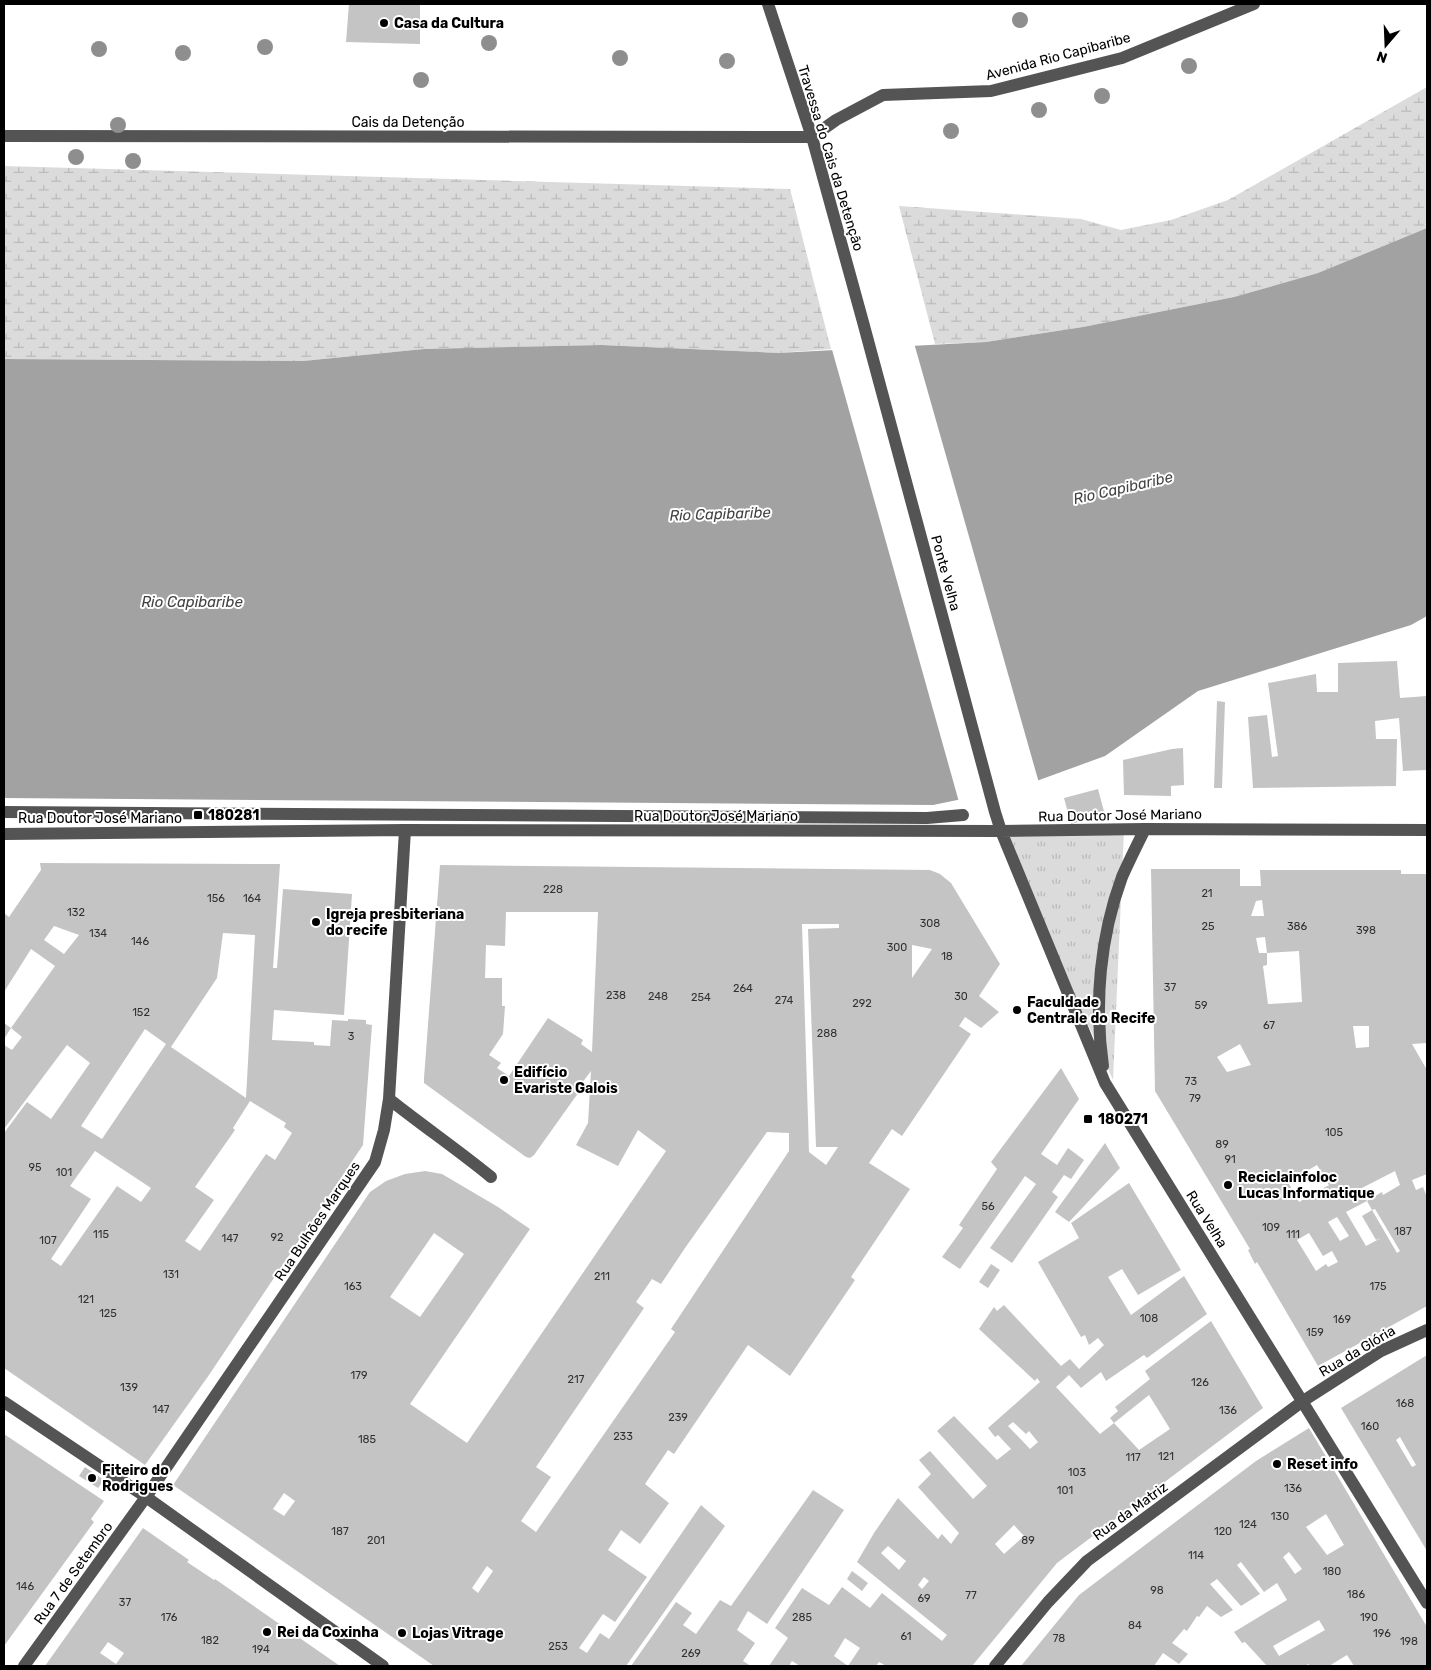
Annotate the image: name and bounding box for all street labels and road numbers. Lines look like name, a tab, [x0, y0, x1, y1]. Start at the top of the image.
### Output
street label: Avenida Rio Capibaribe	[984, 29, 1133, 84]
street label: Travessa do Cais da Detenção	[794, 63, 867, 253]
street label: Cais da Detenção	[351, 114, 465, 131]
street label: Ponte Velha	[927, 533, 964, 613]
street label: Rua Doutor José Mariano	[1038, 806, 1202, 825]
street label: Rua Doutor José Mariano	[634, 808, 798, 825]
street label: Rua Doutor José Mariano	[18, 810, 182, 827]
street label: Rua Bulhões Marques	[271, 1158, 364, 1284]
street label: Rua Velha	[1182, 1187, 1231, 1251]
street label: Rua da Glória	[1316, 1322, 1398, 1381]
street label: Rua da Matriz	[1090, 1479, 1171, 1544]
street label: Rua 7 de Setembro	[30, 1519, 116, 1628]

